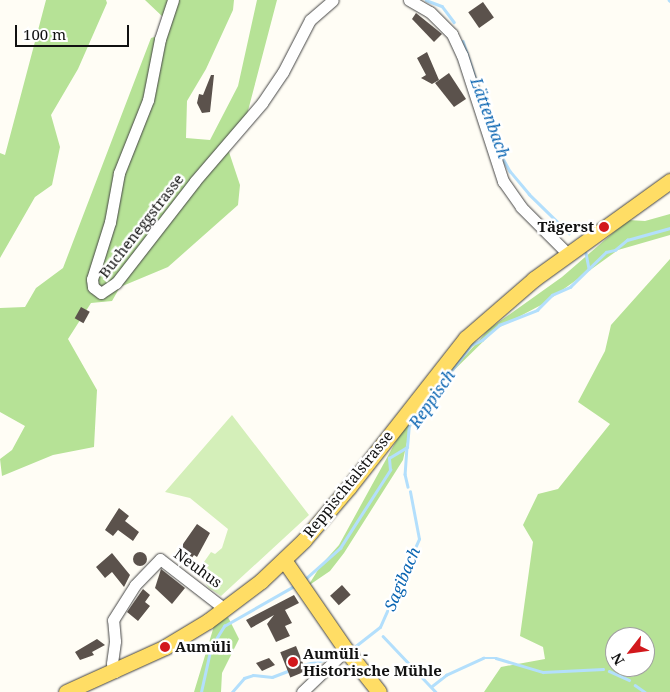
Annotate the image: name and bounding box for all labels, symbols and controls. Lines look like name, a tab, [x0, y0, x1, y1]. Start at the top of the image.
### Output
scale bar	[18, 15, 131, 47]
text: 100 m	[23, 24, 66, 44]
water label: Lättenbach	[467, 75, 513, 161]
street label: Bucheneggstrasse	[95, 170, 187, 282]
place label: Tägerst	[538, 218, 594, 236]
marker: Tägerst	[598, 221, 610, 233]
water label: Reppisch	[405, 366, 459, 432]
street label: Reppischtalstrasse	[299, 427, 397, 541]
water label: Sagibach	[380, 544, 424, 614]
street label: Neuhus	[171, 545, 225, 591]
north arrow	[605, 627, 655, 677]
place label: Aumüli	[175, 638, 231, 656]
marker: Aumüli	[159, 641, 171, 653]
place label: Aumüli - Historische Mühle	[303, 644, 442, 679]
text: N	[606, 650, 628, 669]
marker: Aumüli - Historische Mühle	[287, 656, 299, 668]

